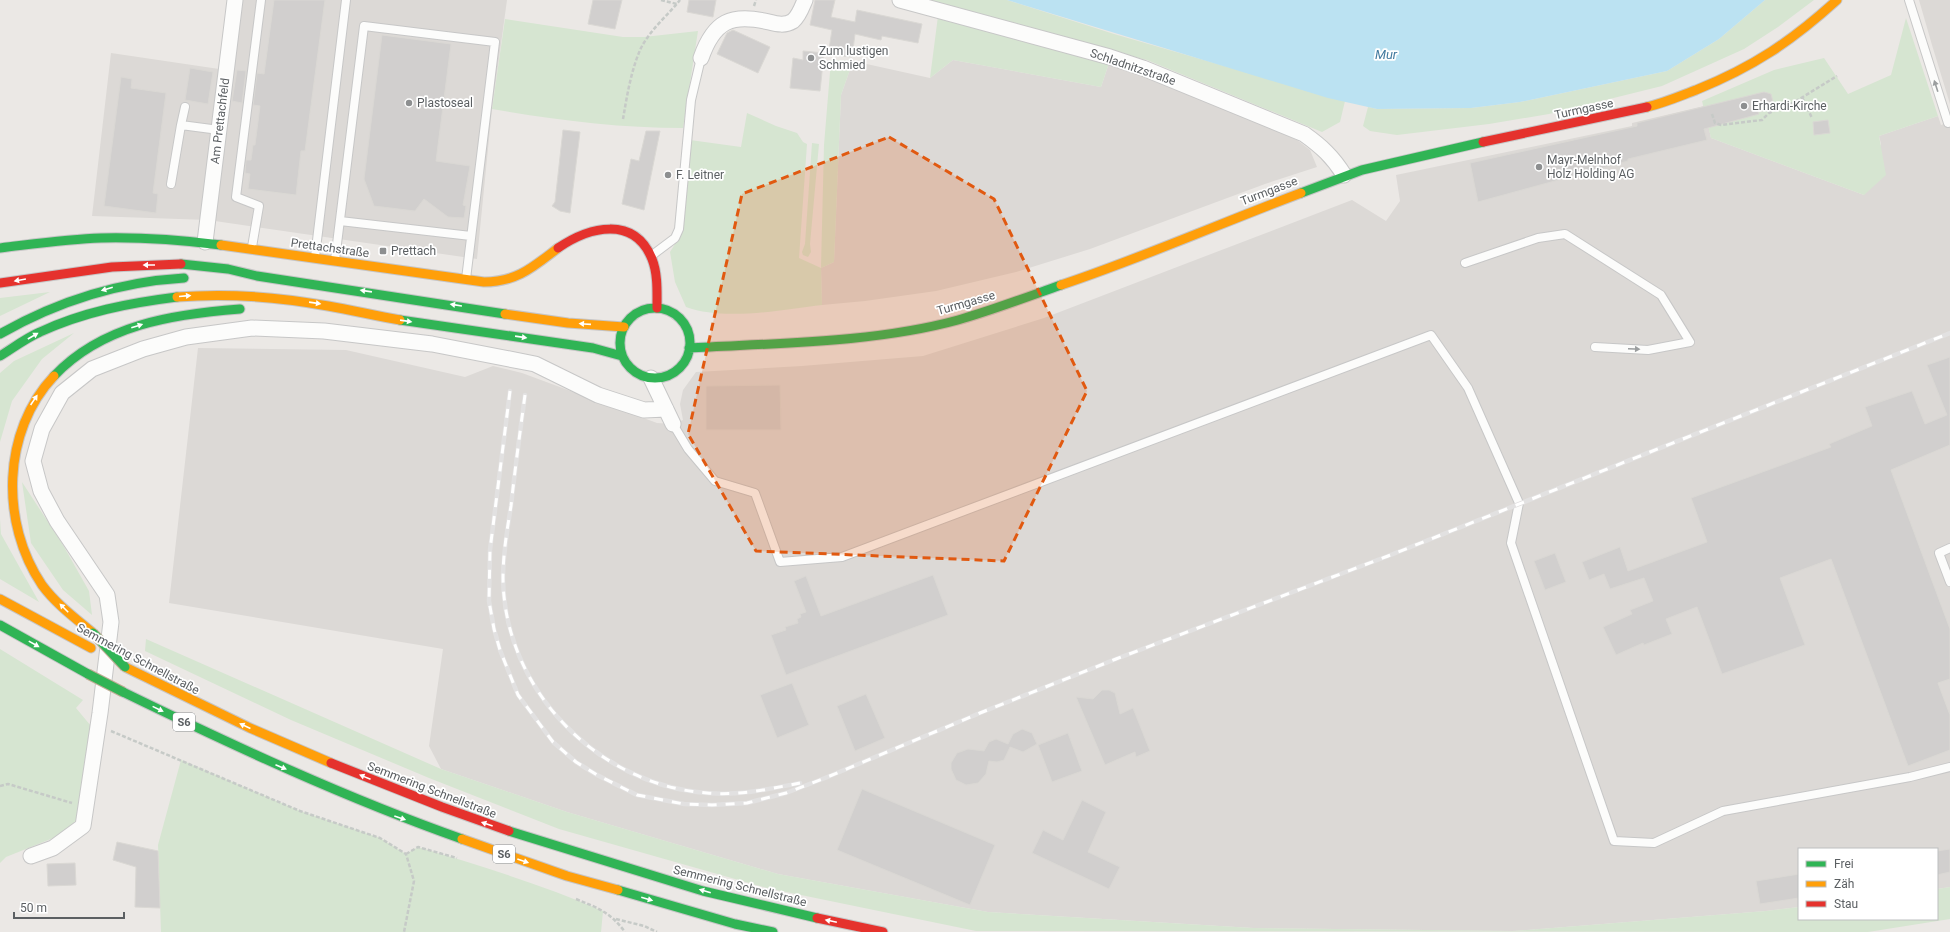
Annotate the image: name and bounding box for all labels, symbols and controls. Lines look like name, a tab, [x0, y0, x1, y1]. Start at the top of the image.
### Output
place label: Zum lustigen Schmied	[819, 44, 889, 72]
street label: Schladnitzstraße	[1088, 46, 1178, 88]
water label: Mur	[1375, 47, 1398, 62]
marker: Zum lustigen Schmied	[806, 53, 816, 63]
street label: Am Prettachfeld	[208, 77, 232, 165]
one-way arrow	[1933, 79, 1939, 91]
place label: Plastoseal	[417, 96, 473, 110]
street label: Turmgasse	[1553, 96, 1615, 122]
marker: Plastoseal	[404, 98, 414, 108]
place label: Erhardi-Kirche	[1752, 99, 1827, 113]
marker: Erhardi-Kirche	[1739, 101, 1749, 111]
place label: Mayr-Melnhof Holz Holding AG	[1547, 153, 1635, 181]
marker: Mayr-Melnhof Holz Holding AG	[1534, 162, 1544, 172]
place label: F. Leitner	[676, 168, 724, 182]
marker: F. Leitner	[663, 170, 673, 180]
street label: Turmgasse	[1239, 174, 1299, 208]
street label: Prettachstraße	[290, 236, 370, 260]
place label: Prettach	[391, 244, 436, 258]
marker: Prettach	[378, 246, 388, 256]
one-way arrow	[142, 262, 155, 268]
one-way arrow	[14, 277, 26, 283]
one-way arrow	[101, 286, 113, 292]
one-way arrow	[360, 288, 373, 295]
street label: Turmgasse	[935, 288, 997, 318]
one-way arrow	[179, 293, 191, 300]
one-way arrow	[309, 300, 321, 307]
one-way arrow	[450, 302, 462, 308]
one-way arrow	[400, 318, 412, 324]
one-way arrow	[579, 321, 591, 328]
one-way arrow	[132, 323, 144, 329]
one-way arrow	[28, 333, 39, 340]
one-way arrow	[515, 334, 527, 340]
one-way arrow	[1628, 346, 1641, 352]
one-way arrow	[30, 395, 38, 405]
one-way arrow	[59, 603, 69, 613]
street label: Semmering Schnellstraße	[74, 621, 202, 697]
one-way arrow	[28, 641, 40, 647]
one-way arrow	[152, 706, 164, 712]
road number: S6	[173, 713, 195, 731]
one-way arrow	[240, 723, 251, 729]
street label: Semmering Schnellstraße	[366, 759, 498, 821]
one-way arrow	[275, 764, 287, 770]
one-way arrow	[358, 774, 370, 780]
one-way arrow	[395, 815, 407, 821]
one-way arrow	[481, 820, 493, 826]
road number: S6	[493, 845, 515, 863]
legend	[1798, 848, 1938, 920]
text: Frei	[1834, 857, 1854, 871]
one-way arrow	[517, 858, 529, 864]
street label: Semmering Schnellstraße	[672, 863, 808, 909]
text: Zäh	[1834, 877, 1854, 891]
one-way arrow	[698, 888, 710, 894]
scale bar	[14, 894, 124, 920]
one-way arrow	[641, 896, 653, 902]
text: Stau	[1834, 897, 1858, 911]
text: 50 m	[20, 901, 47, 915]
one-way arrow	[825, 917, 837, 923]

